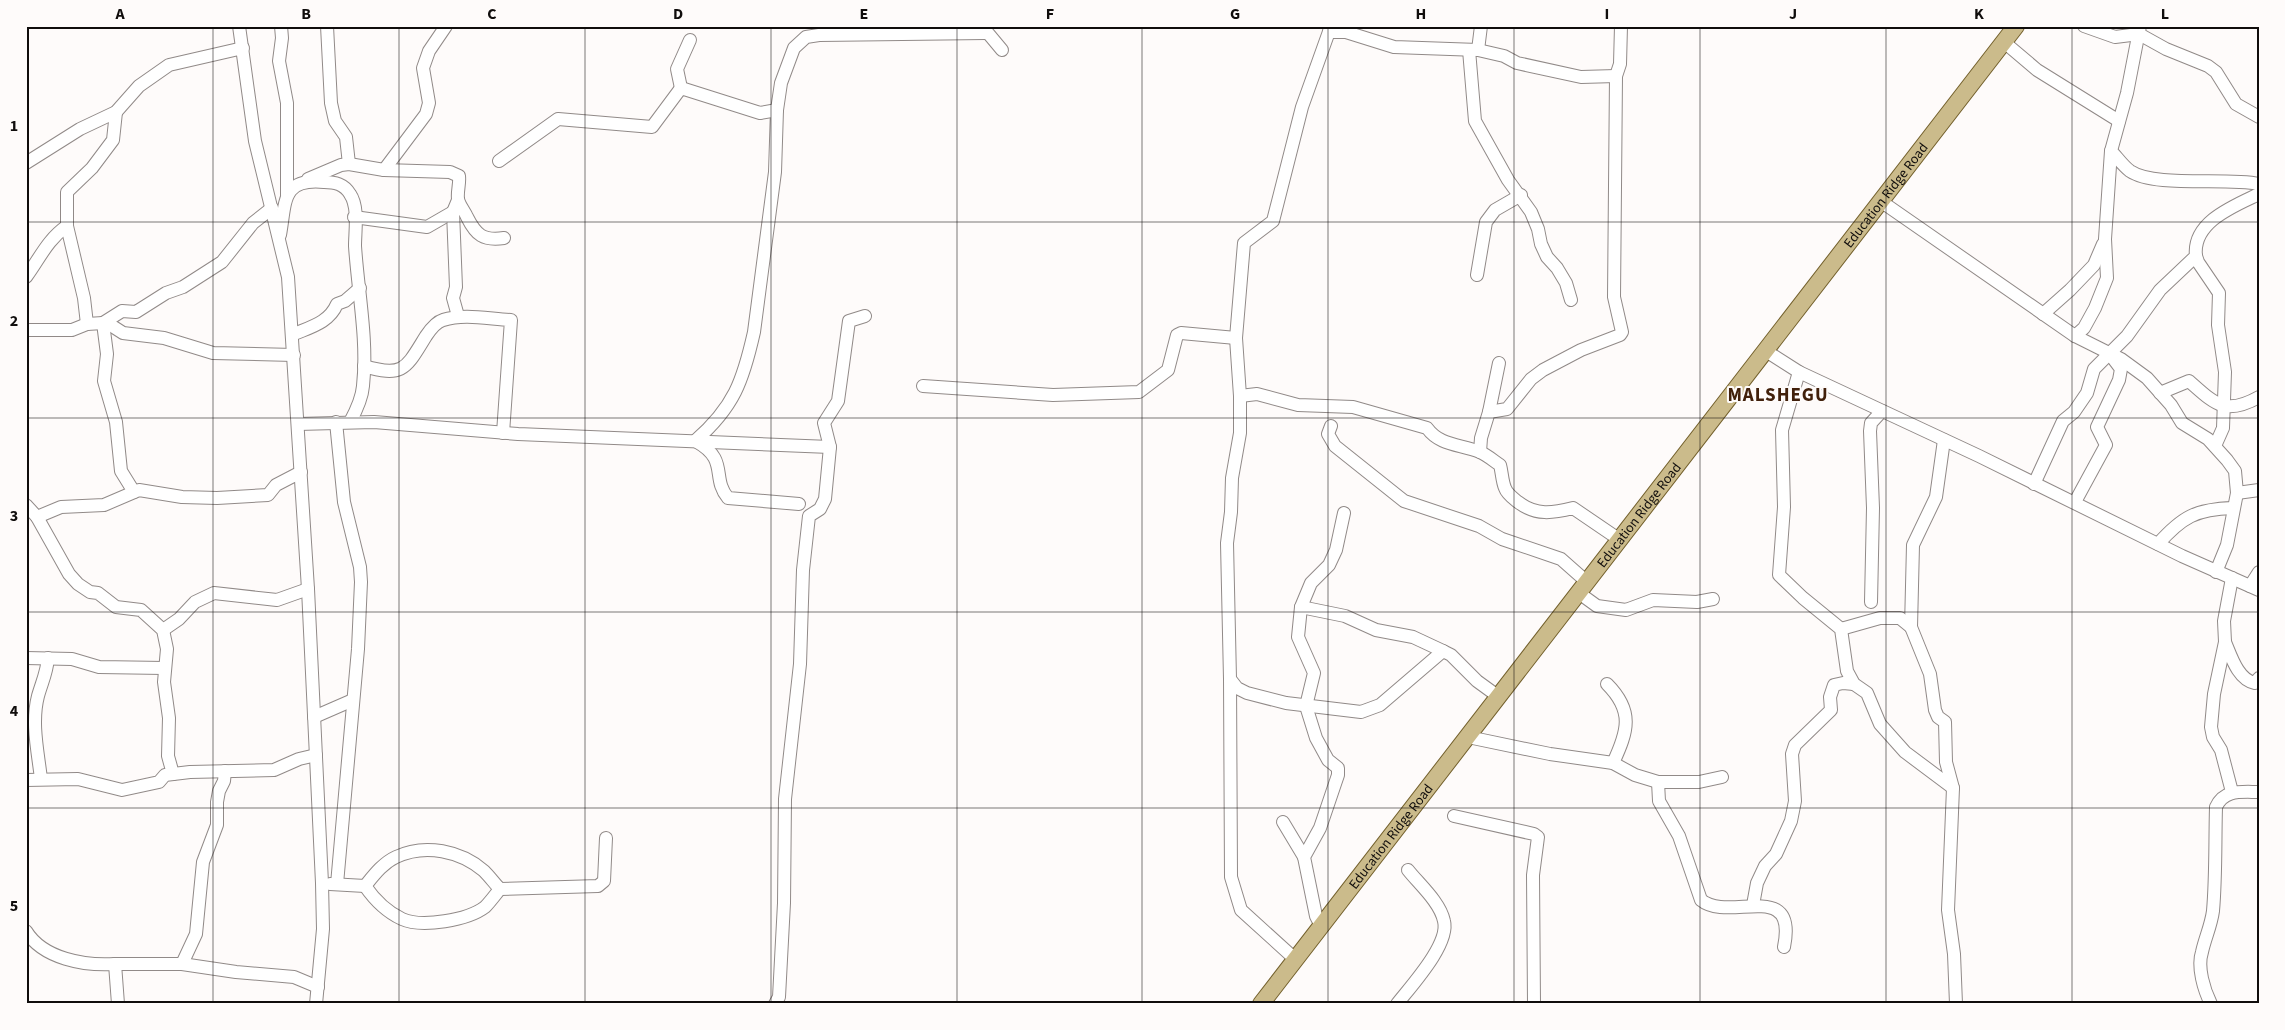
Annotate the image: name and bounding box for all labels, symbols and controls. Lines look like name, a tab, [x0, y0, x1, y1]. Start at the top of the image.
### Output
text: A	[114, 3, 125, 25]
text: B	[301, 3, 311, 25]
text: C	[487, 3, 497, 25]
text: D	[673, 3, 683, 25]
text: E	[860, 3, 868, 25]
text: F	[1046, 3, 1054, 25]
text: G	[1230, 3, 1240, 25]
text: H	[1416, 3, 1426, 25]
text: I	[1605, 3, 1609, 25]
text: J	[1789, 3, 1797, 25]
text: K	[1974, 3, 1984, 25]
text: L	[2161, 3, 2169, 25]
text: 1	[10, 115, 18, 137]
street label: Education Ridge Road	[1839, 139, 1933, 252]
text: 2	[10, 310, 18, 332]
district label: MALSHEGU	[1727, 382, 1829, 409]
street label: Education Ridge Road	[1592, 459, 1686, 572]
text: 3	[10, 505, 18, 527]
text: 4	[10, 700, 19, 722]
street label: Education Ridge Road	[1344, 780, 1438, 894]
text: 5	[10, 895, 18, 917]

